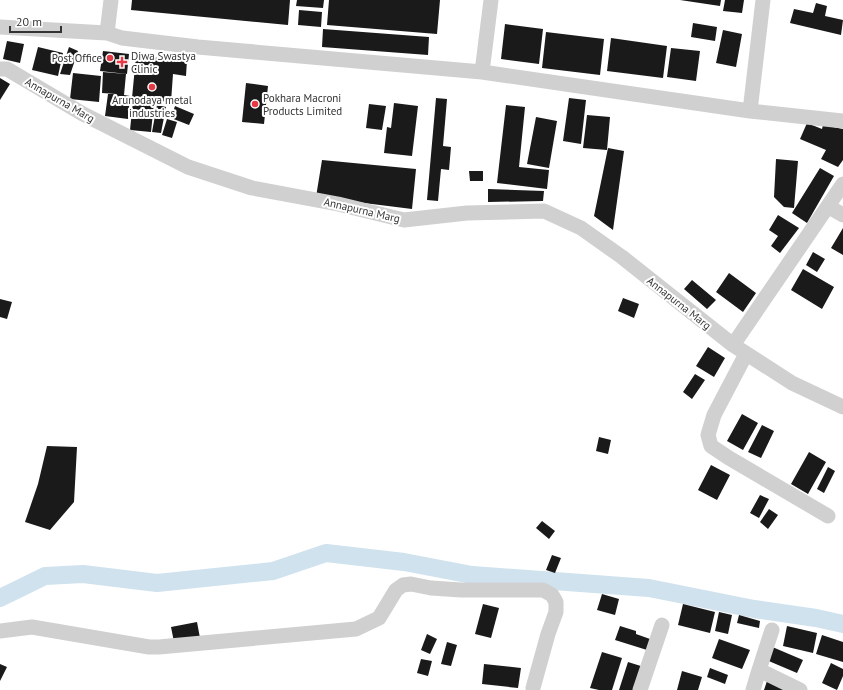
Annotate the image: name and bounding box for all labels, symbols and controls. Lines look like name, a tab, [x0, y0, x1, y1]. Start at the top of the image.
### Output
scale bar	[10, 8, 61, 34]
text: 20 m	[16, 14, 42, 29]
place label: Diwa Swastya Clinic	[131, 49, 196, 76]
place label: Post Office	[52, 51, 102, 65]
marker: Post Office	[105, 53, 115, 63]
marker: Diwa Swastya Clinic	[116, 56, 128, 68]
street label: Annapurna Marg	[23, 74, 97, 126]
marker: Arunodaya metal industries	[147, 82, 157, 92]
place label: Pokhara Macroni Products Limited	[263, 91, 342, 118]
place label: Arunodaya metal industries	[112, 93, 193, 120]
marker: Pokhara Macroni Products Limited	[250, 99, 260, 109]
street label: Annapurna Marg	[323, 194, 402, 226]
street label: Annapurna Marg	[644, 274, 714, 333]

